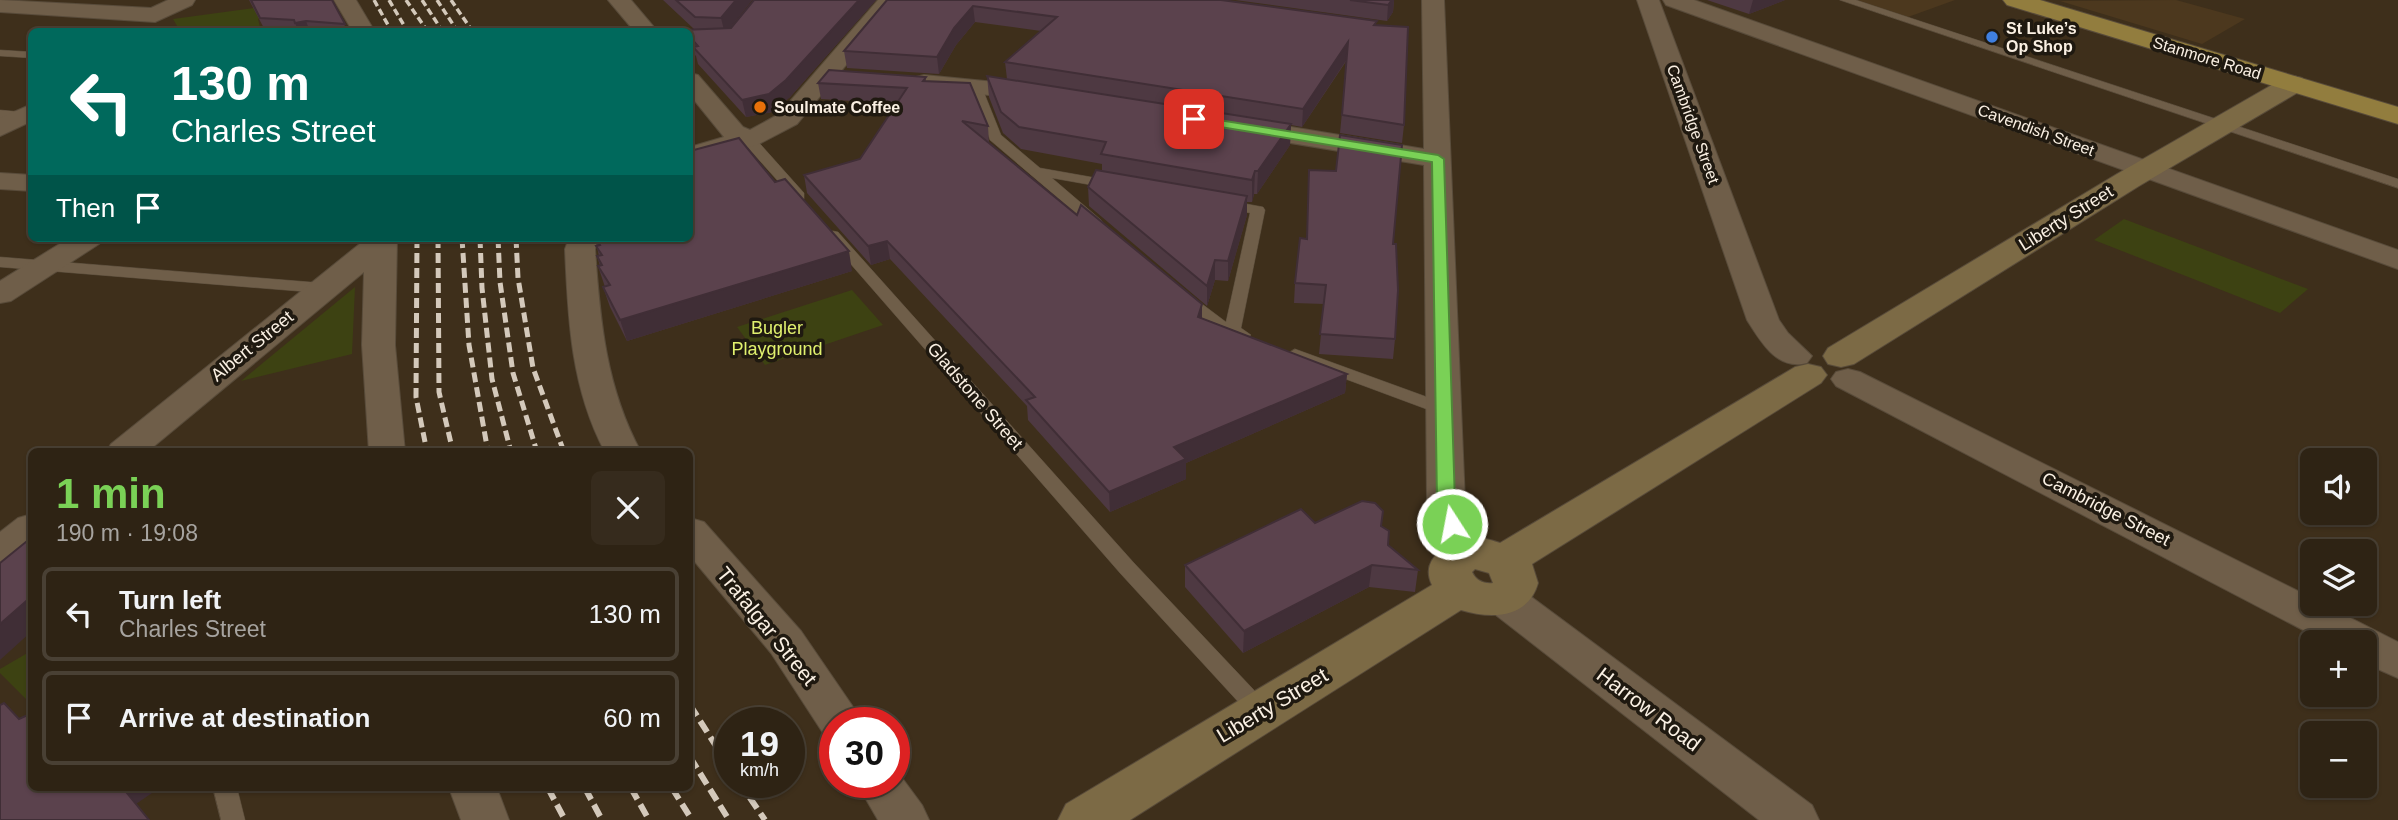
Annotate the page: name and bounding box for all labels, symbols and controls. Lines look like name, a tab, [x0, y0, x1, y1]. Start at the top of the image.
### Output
place label: St Luke’s Op Shop	[2006, 20, 2077, 55]
marker: St Luke’s Op Shop	[1984, 29, 2000, 45]
street label: Stanmore Road	[2151, 33, 2263, 83]
icon: left	[56, 56, 147, 147]
text: 130 m	[171, 56, 310, 110]
street label: Cambridge Street	[1664, 62, 1723, 186]
pin	[1164, 89, 1224, 149]
marker: Soulmate Coffee	[752, 99, 768, 115]
place label: Soulmate Coffee	[774, 99, 900, 116]
icon: arrive	[1175, 100, 1213, 138]
street label: Cavendish Street	[1975, 101, 2097, 159]
text: Charles Street	[171, 113, 376, 149]
street label: Liberty Street	[2015, 181, 2117, 255]
icon: arrive	[129, 189, 167, 227]
text: Then	[56, 193, 115, 223]
street label: Albert Street	[207, 307, 297, 385]
park label: Bugler Playground	[731, 318, 823, 359]
street label: Gladstone Street	[923, 338, 1027, 454]
map controls	[2300, 448, 2377, 798]
button: sound	[2300, 448, 2377, 525]
street label: Cambridge Street	[2039, 468, 2173, 550]
text: 1 min	[56, 470, 166, 517]
button: close	[591, 471, 665, 545]
position arrow	[1415, 487, 1489, 561]
text: 190 m · 19:08	[56, 520, 198, 546]
button: layers	[2300, 539, 2377, 616]
street label: Trafalgar Street	[712, 562, 822, 690]
text: Turn left	[119, 585, 221, 615]
icon: left	[60, 595, 98, 633]
text: 130 m	[589, 599, 661, 629]
text: Charles Street	[119, 616, 266, 642]
button: +	[2300, 630, 2377, 707]
street label: Liberty Street	[1213, 663, 1332, 747]
street label: Harrow Road	[1593, 663, 1705, 755]
icon: arrive	[60, 699, 98, 737]
text: Arrive at destination	[119, 703, 370, 733]
text: 60 m	[603, 703, 661, 733]
speed limit sign: 30	[819, 707, 910, 798]
button: −	[2300, 721, 2377, 798]
text: 19	[740, 724, 779, 763]
text: km/h	[740, 760, 779, 780]

